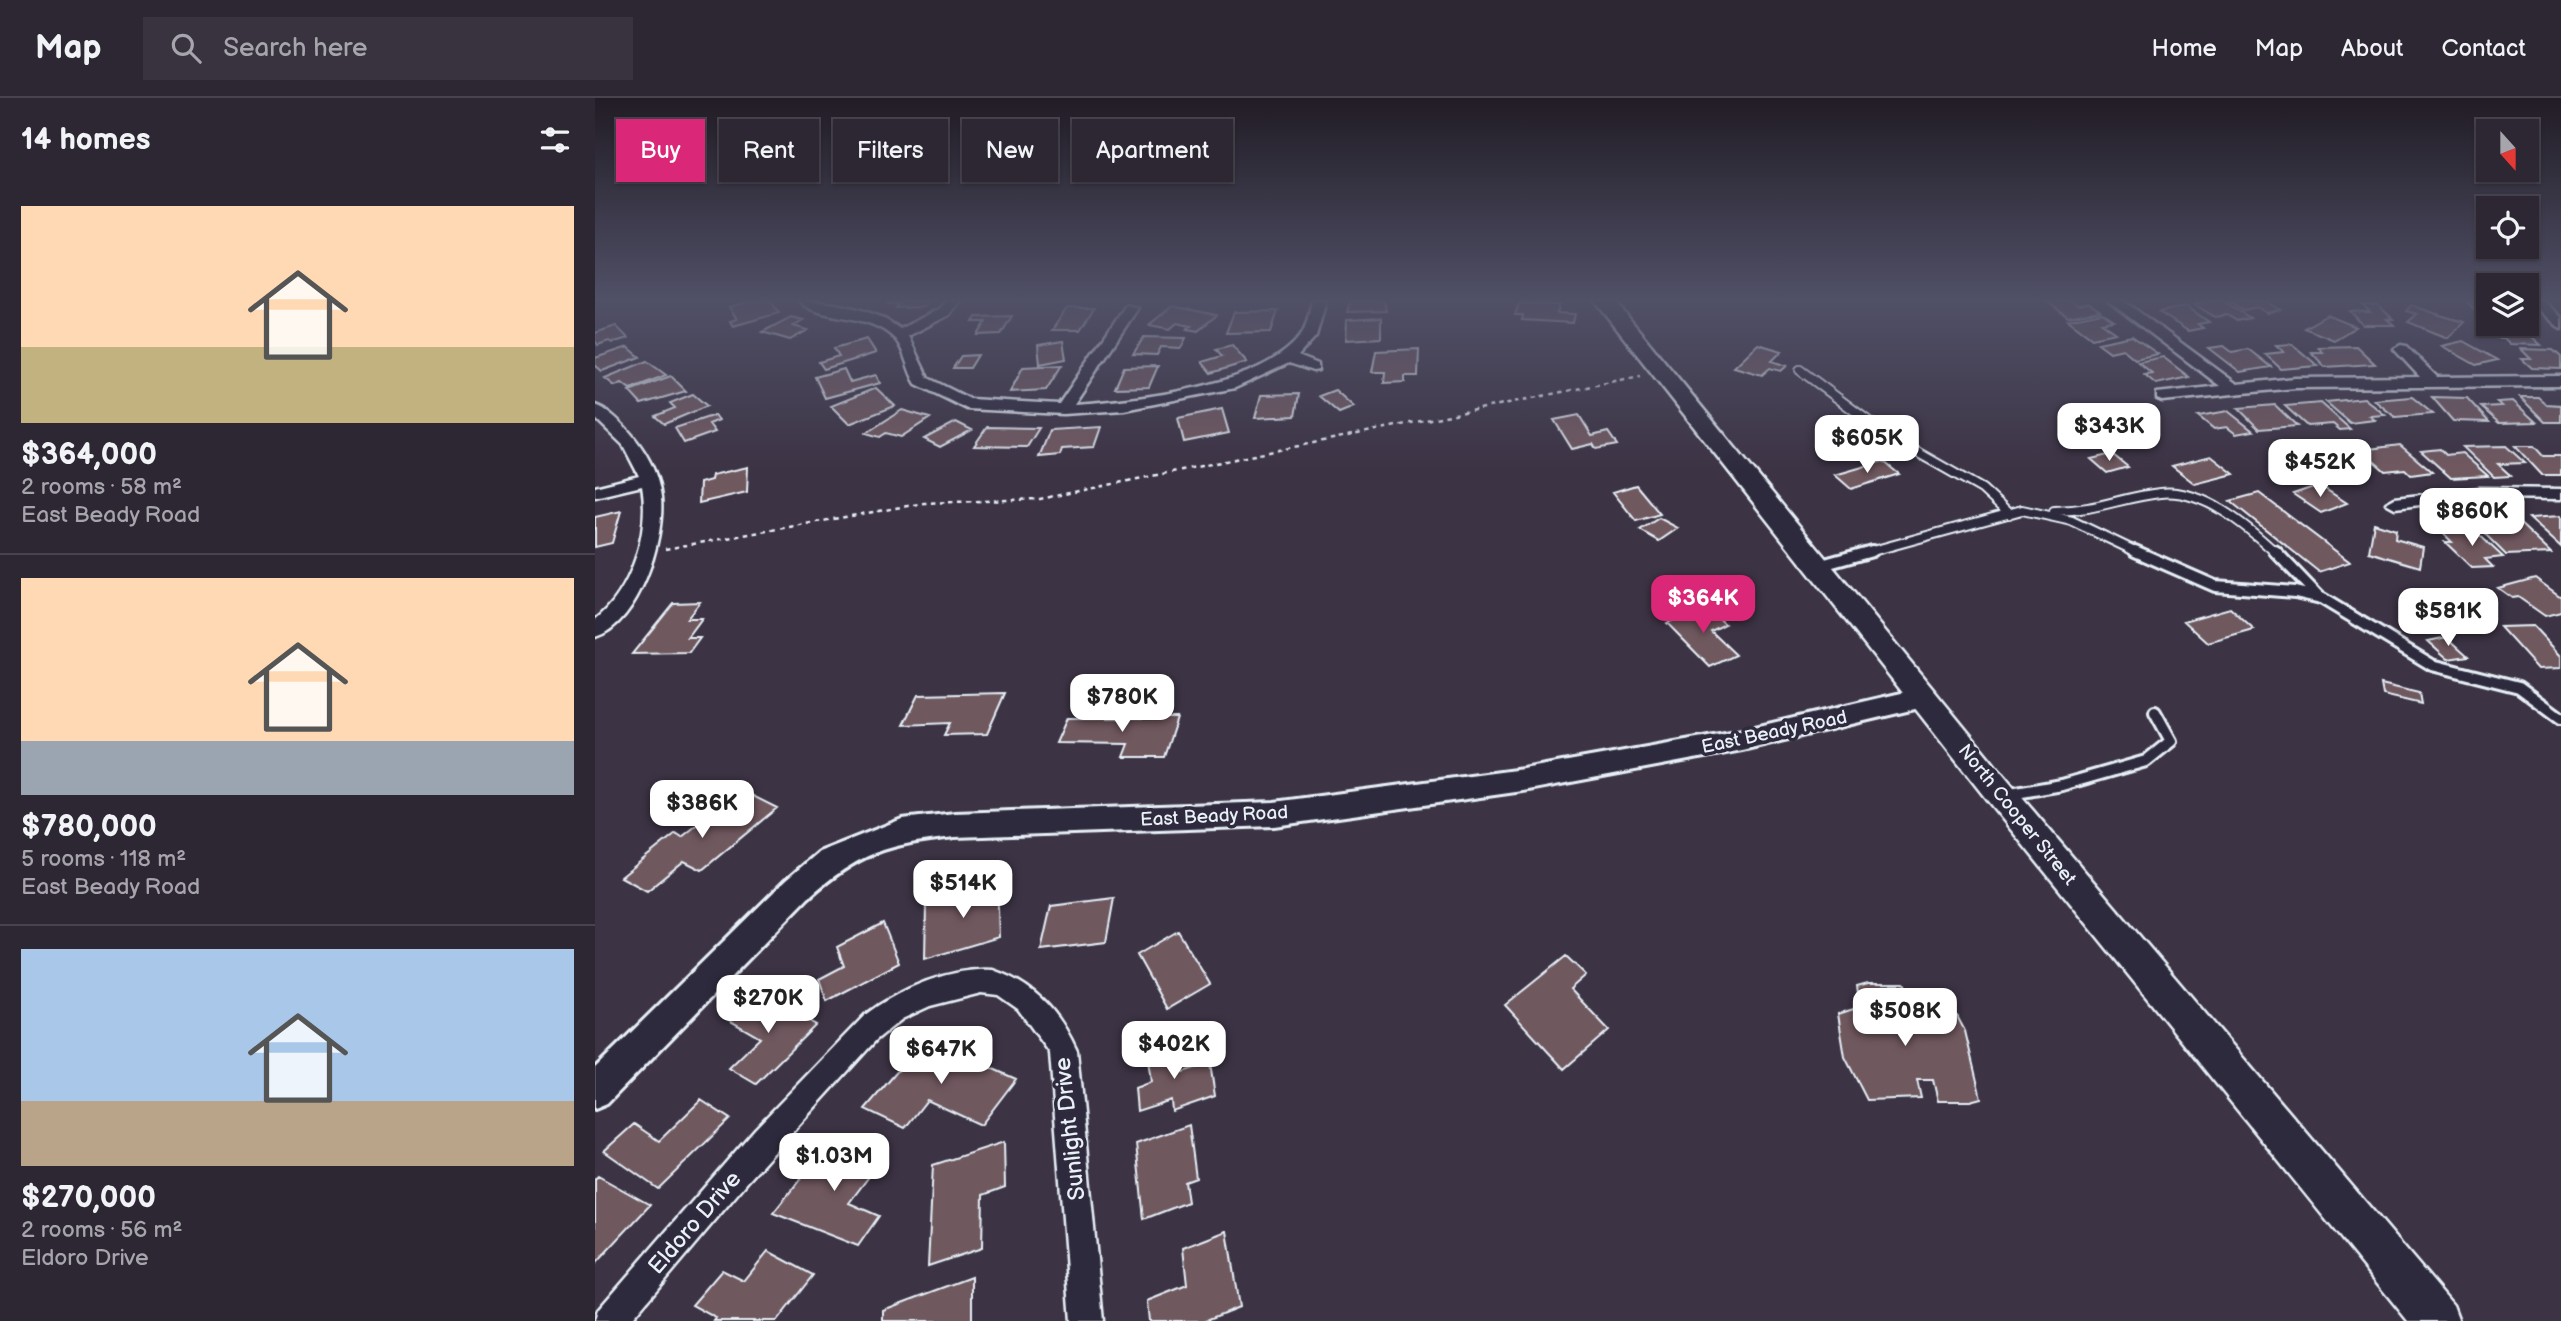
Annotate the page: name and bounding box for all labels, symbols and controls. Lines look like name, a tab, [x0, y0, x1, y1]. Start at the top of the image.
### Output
search box	[143, 17, 633, 80]
text: Map	[35, 28, 101, 68]
icon: search	[167, 29, 205, 67]
text: Search here	[223, 33, 367, 64]
text: Home	[2152, 34, 2217, 63]
text: Map	[2255, 34, 2303, 63]
text: About	[2341, 34, 2403, 63]
text: Contact	[2441, 34, 2526, 63]
chip: Buy	[616, 119, 705, 182]
chip: Rent	[719, 119, 819, 182]
chip: Filters	[833, 119, 948, 182]
chip: New	[962, 119, 1058, 182]
chip: Apartment	[1072, 119, 1233, 182]
north arrow	[2476, 119, 2539, 182]
map controls	[2476, 119, 2539, 336]
icon: filters	[536, 121, 574, 159]
text: 14 homes	[21, 122, 150, 158]
button: locate	[2476, 196, 2539, 259]
icon: home	[235, 252, 361, 378]
button: layers	[2476, 273, 2539, 336]
pin: $343K	[2060, 404, 2158, 463]
text: $343K	[2073, 412, 2145, 440]
pin: $605K	[1818, 416, 1916, 475]
text: $605K	[1831, 424, 1903, 452]
text: $364,000	[21, 437, 157, 473]
pin: $452K	[2271, 440, 2369, 499]
text: $452K	[2284, 448, 2356, 476]
text: 2 rooms · 58 m²	[21, 473, 182, 501]
pin: $860K	[2423, 489, 2521, 548]
text: $860K	[2436, 497, 2508, 525]
text: East Beady Road	[21, 501, 200, 529]
pin: $364K	[1654, 575, 1752, 635]
text: $364K	[1667, 584, 1739, 612]
pin: $581K	[2399, 588, 2497, 648]
text: $581K	[2414, 597, 2482, 625]
icon: home	[235, 624, 361, 750]
pin: $780K	[1073, 674, 1171, 734]
text: $780K	[1086, 683, 1158, 711]
street label: East Beady Road	[1700, 706, 1849, 759]
street label: North Cooper Street	[1953, 740, 2081, 890]
pin: $386K	[653, 780, 751, 840]
text: $386K	[666, 789, 738, 817]
street label: East Beady Road	[1140, 801, 1289, 832]
text: $780,000	[21, 809, 157, 845]
text: 5 rooms · 118 m²	[21, 845, 186, 873]
pin: $514K	[914, 860, 1012, 920]
text: $514K	[929, 869, 997, 897]
text: East Beady Road	[21, 873, 200, 901]
pin: $270K	[719, 976, 817, 1035]
text: $270K	[732, 984, 804, 1012]
pin: $508K	[1856, 988, 1954, 1048]
icon: home	[235, 995, 361, 1121]
text: $508K	[1869, 997, 1941, 1025]
pin: $402K	[1125, 1021, 1223, 1081]
pin: $647K	[892, 1026, 990, 1086]
text: $402K	[1138, 1030, 1210, 1058]
text: $647K	[906, 1035, 976, 1063]
street label: Sunlight Drive	[1049, 1056, 1091, 1202]
pin: $1.03M	[777, 1134, 891, 1193]
text: $1.03M	[795, 1142, 873, 1170]
street label: Eldoro Drive	[642, 1165, 747, 1280]
text: $270,000	[21, 1180, 156, 1216]
text: 2 rooms · 56 m²	[21, 1216, 183, 1244]
text: Eldoro Drive	[21, 1244, 149, 1272]

